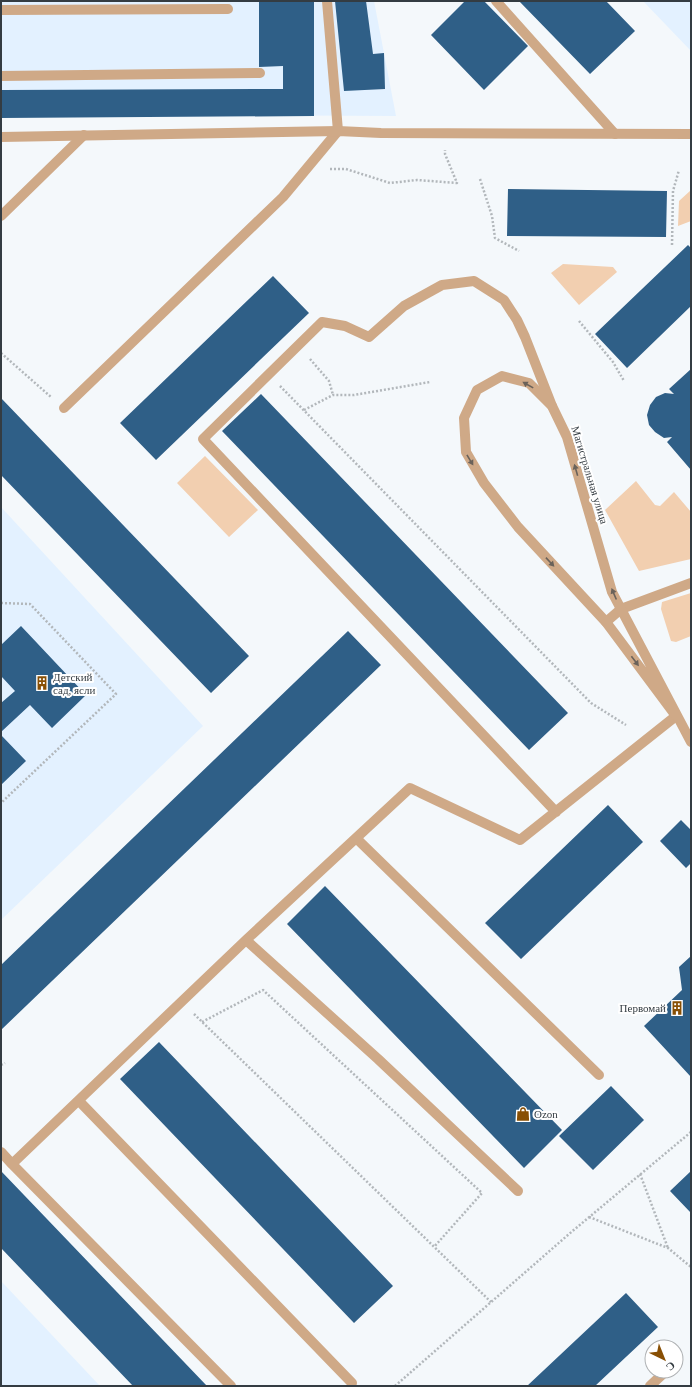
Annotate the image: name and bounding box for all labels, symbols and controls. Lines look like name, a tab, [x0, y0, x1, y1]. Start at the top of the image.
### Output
one-way arrow	[522, 381, 534, 388]
street label: Магистральная улица	[569, 425, 611, 525]
one-way arrow	[467, 454, 474, 466]
one-way arrow	[573, 464, 579, 476]
one-way arrow	[545, 557, 555, 567]
one-way arrow	[611, 589, 617, 600]
one-way arrow	[630, 655, 639, 666]
place label: Детский сад, ясли	[53, 671, 95, 696]
building icon: Детский сад, ясли	[34, 675, 50, 691]
building icon: Первомай	[669, 1000, 685, 1016]
place label: Первомай	[620, 1002, 666, 1014]
shop icon: Ozon	[515, 1106, 531, 1122]
place label: Ozon	[534, 1108, 558, 1120]
north arrow	[644, 1339, 684, 1379]
text: С	[664, 1359, 678, 1373]

